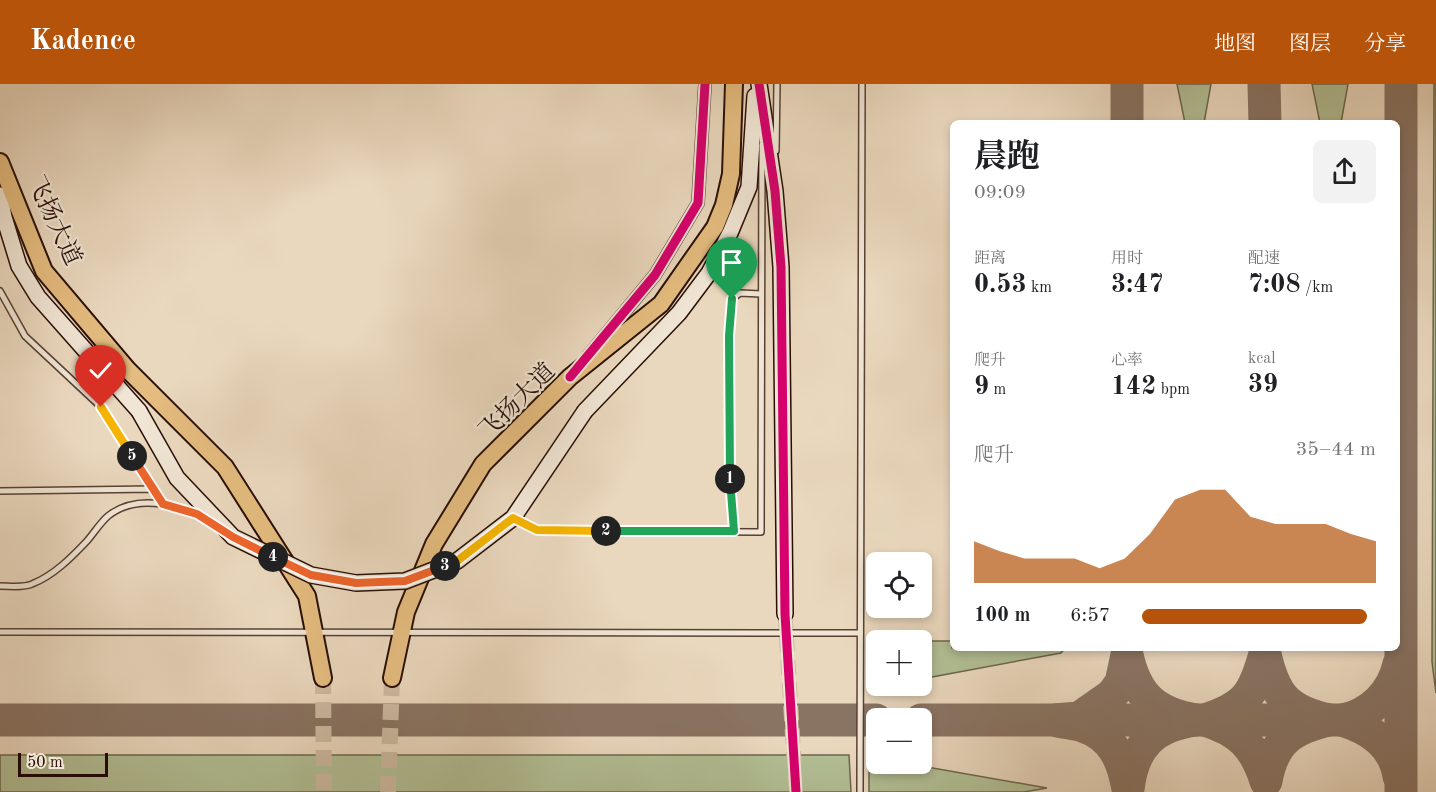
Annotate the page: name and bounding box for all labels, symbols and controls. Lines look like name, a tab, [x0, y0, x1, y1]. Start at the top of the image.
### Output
text: Kadence	[30, 28, 136, 56]
text: 地图	[1214, 34, 1256, 55]
text: 图层	[1289, 34, 1331, 55]
text: 分享	[1364, 34, 1406, 55]
button: share	[1313, 140, 1376, 203]
text: 晨跑	[974, 142, 1040, 175]
street label: 飞扬大道	[22, 171, 87, 270]
text: 09:09	[974, 183, 1026, 203]
pin	[706, 237, 757, 299]
icon: arrive	[715, 246, 748, 279]
text: 距离	[974, 251, 1006, 267]
text: 用时	[1111, 251, 1143, 267]
text: 配速	[1248, 251, 1280, 267]
text: 0.53	[974, 272, 1027, 298]
text: 3:47	[1111, 272, 1164, 298]
text: 7:08	[1248, 272, 1301, 298]
text: km	[1027, 280, 1052, 296]
text: /km	[1301, 280, 1333, 296]
pin	[75, 345, 126, 407]
text: kcal	[1248, 351, 1276, 367]
text: 爬升	[974, 353, 1006, 369]
text: 心率	[1111, 353, 1143, 369]
icon: check	[84, 354, 117, 387]
street label: 飞扬大道	[473, 357, 560, 444]
text: 39	[1248, 372, 1278, 398]
text: 9	[974, 374, 989, 400]
text: 142	[1111, 374, 1156, 400]
text: m	[989, 382, 1006, 398]
text: bpm	[1156, 382, 1190, 398]
text: 35–44 m	[1296, 440, 1376, 460]
pin: 5	[117, 441, 147, 471]
text: 爬升	[974, 446, 1014, 466]
text: 5	[127, 448, 137, 464]
pin: 1	[715, 464, 745, 494]
text: 1	[725, 471, 735, 487]
pin: 2	[591, 516, 621, 546]
text: 2	[601, 523, 611, 539]
pin: 4	[258, 542, 288, 572]
text: 4	[268, 549, 278, 565]
pin: 3	[430, 551, 460, 581]
map controls	[866, 552, 932, 774]
button: locate	[866, 552, 932, 618]
text: 3	[440, 558, 450, 574]
text: 100 m	[974, 606, 1030, 626]
text: 6:57	[1070, 606, 1110, 626]
button: +	[866, 630, 932, 696]
button: −	[866, 708, 932, 774]
scale bar	[18, 750, 108, 778]
text: 50 m	[27, 755, 63, 771]

